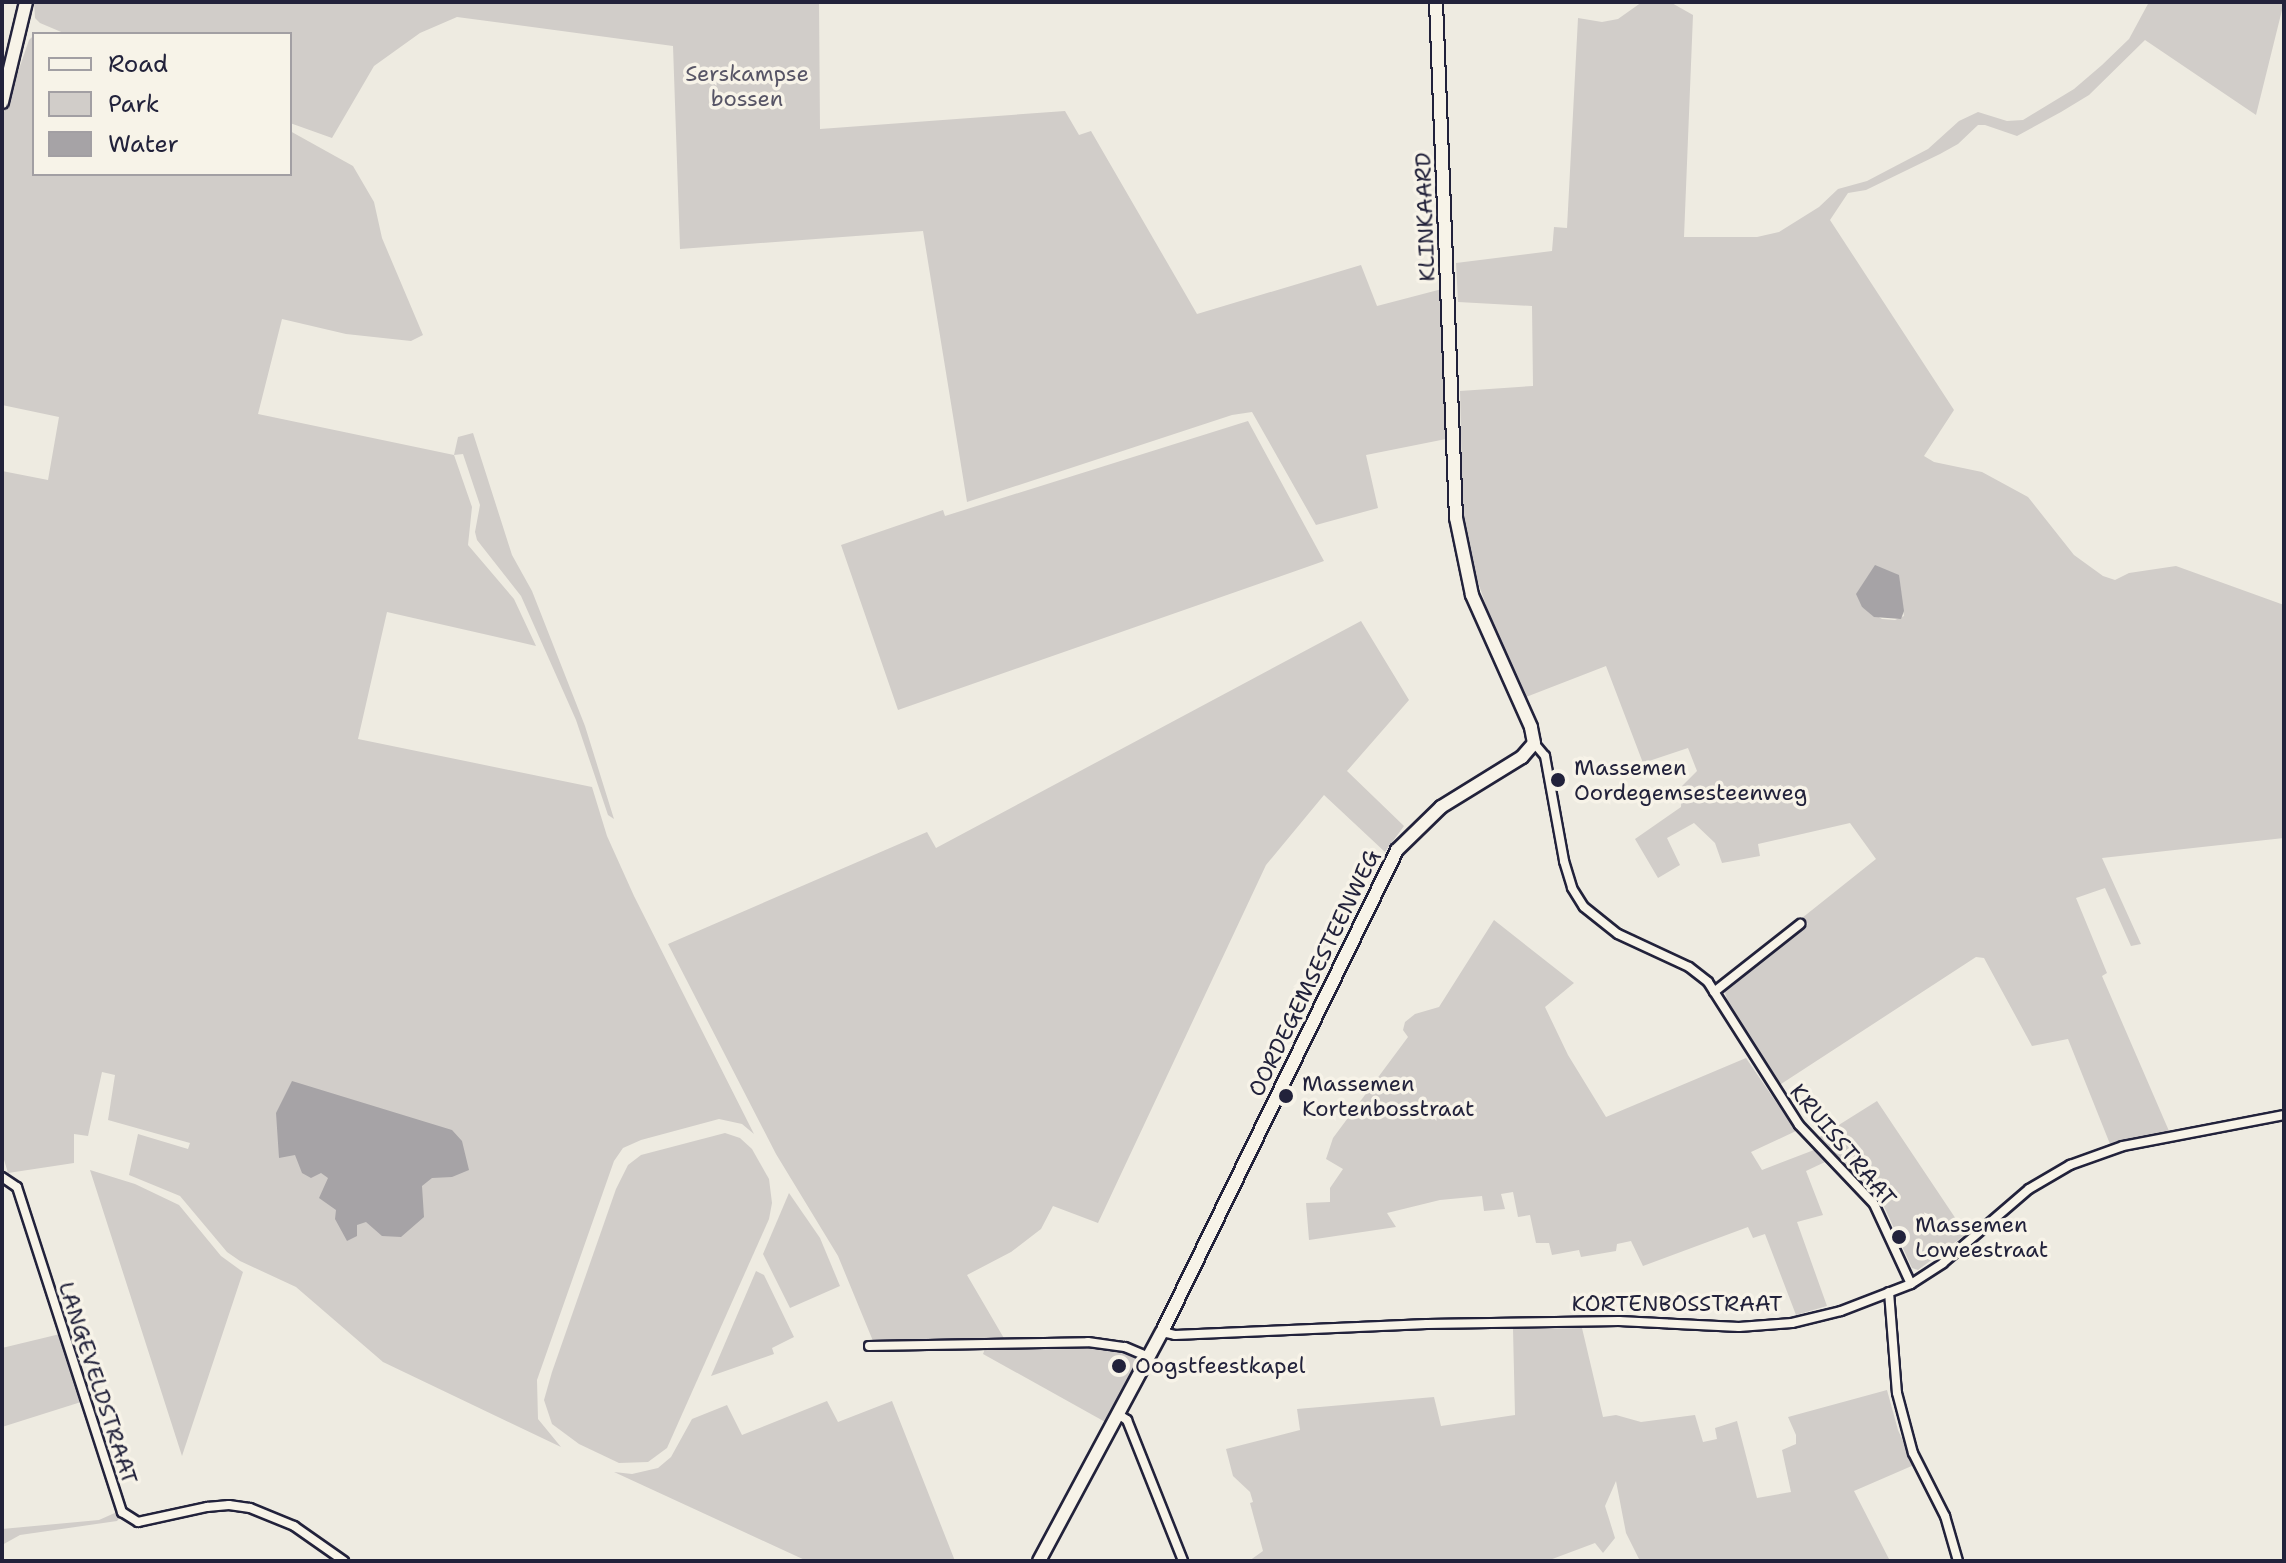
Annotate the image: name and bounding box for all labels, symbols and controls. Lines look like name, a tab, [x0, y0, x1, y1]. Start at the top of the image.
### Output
legend	[32, 32, 292, 176]
text: Road	[108, 48, 168, 80]
park label: Serskampse bossen	[685, 60, 809, 112]
text: Park	[108, 88, 160, 120]
text: Water	[108, 128, 179, 160]
street label: KLINKAARD	[1410, 152, 1440, 282]
place label: Massemen Oordegemsesteenweg	[1574, 754, 1807, 806]
marker: Massemen Oordegemsesteenweg	[1549, 771, 1567, 789]
street label: OORDEGEMSESTEENWEG	[1243, 845, 1385, 1101]
place label: Massemen Kortenbosstraat	[1302, 1070, 1475, 1122]
street label: KRUISSTRAAT	[1784, 1079, 1902, 1211]
marker: Massemen Kortenbosstraat	[1277, 1087, 1295, 1105]
place label: Massemen Loweestraat	[1915, 1211, 2048, 1262]
marker: Massemen Loweestraat	[1890, 1228, 1908, 1246]
street label: LANGEVELDSTRAAT	[53, 1278, 143, 1488]
street label: KORTENBOSSTRAAT	[1572, 1291, 1782, 1317]
place label: Oogstfeestkapel	[1135, 1353, 1305, 1379]
marker: Oogstfeestkapel	[1110, 1357, 1128, 1375]

